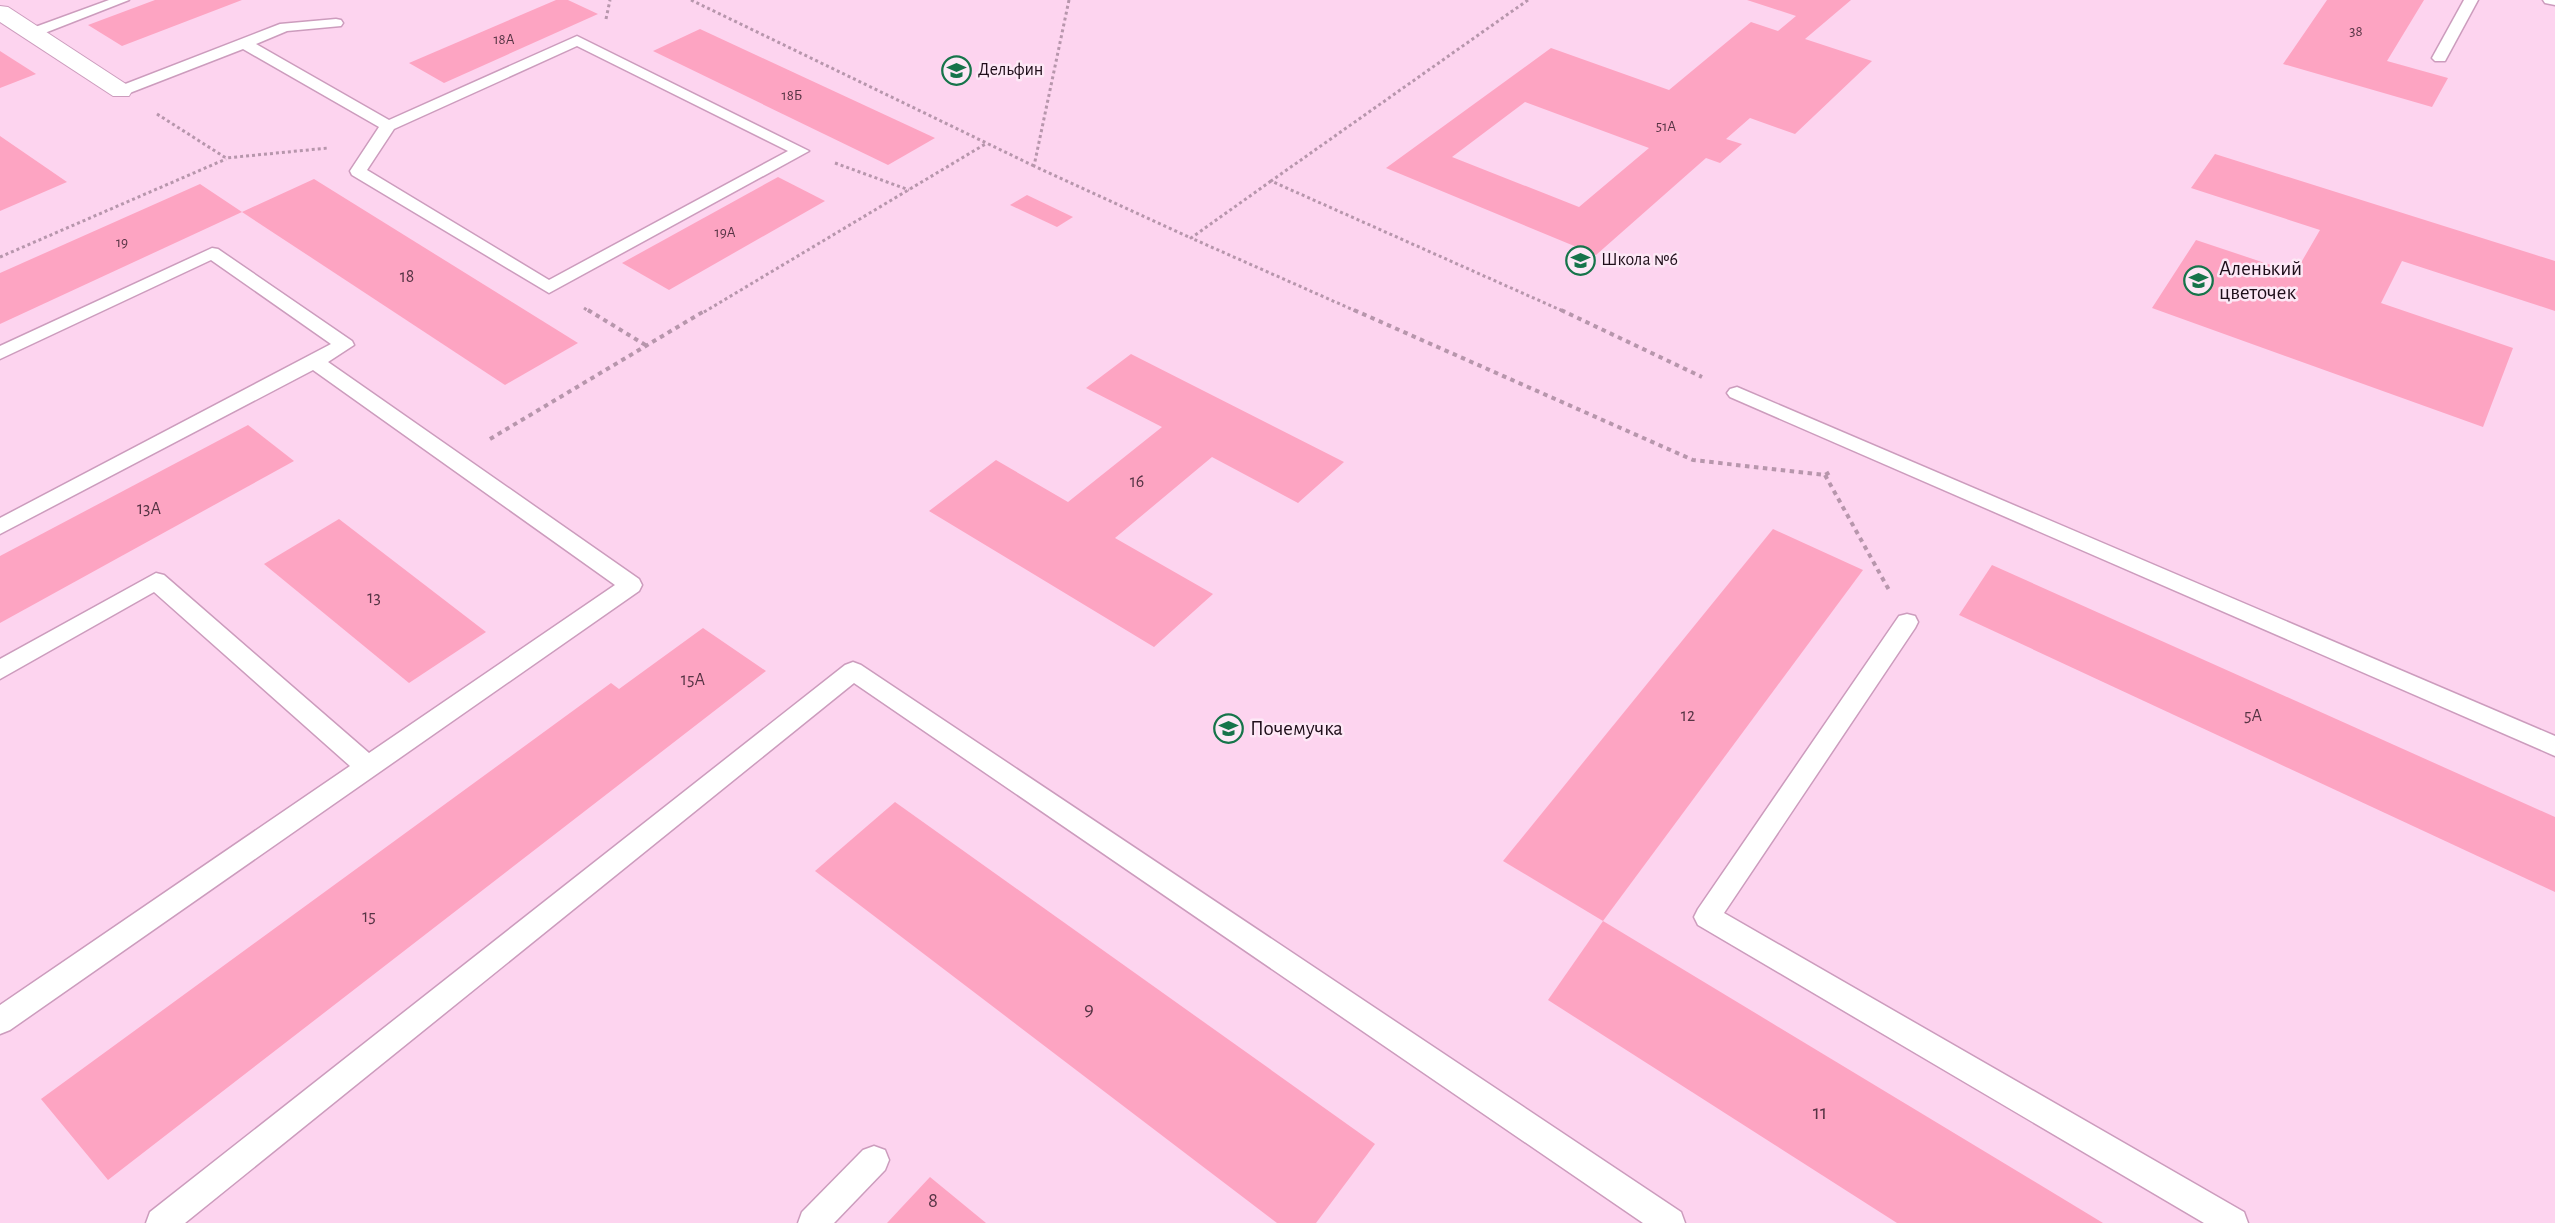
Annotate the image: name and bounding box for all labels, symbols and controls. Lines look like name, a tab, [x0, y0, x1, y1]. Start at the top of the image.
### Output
house number: 38	[2349, 24, 2363, 39]
house number: 18А	[493, 32, 515, 47]
school or university icon: Дельфин	[941, 54, 973, 86]
place label: Дельфин	[978, 61, 1043, 79]
house number: 18Б	[782, 88, 802, 103]
house number: 51А	[1656, 119, 1676, 134]
house number: 19А	[714, 225, 736, 240]
house number: 19	[116, 235, 128, 250]
school or university icon: Школа №6	[1564, 244, 1596, 276]
place label: Школа №6	[1601, 251, 1678, 269]
place label: Аленький цветочек	[2219, 258, 2302, 303]
school or university icon: Аленький цветочек	[2182, 264, 2214, 296]
house number: 18	[400, 268, 414, 286]
house number: 16	[1130, 473, 1144, 491]
house number: 13А	[137, 500, 162, 518]
house number: 13	[367, 589, 381, 607]
house number: 15А	[681, 671, 706, 689]
house number: 12	[1681, 707, 1695, 725]
house number: 5А	[2244, 707, 2262, 725]
school or university icon: Почемучка	[1213, 712, 1245, 744]
place label: Почемучка	[1250, 718, 1343, 739]
house number: 15	[362, 908, 376, 926]
house number: 9	[1084, 998, 1094, 1019]
house number: 11	[1813, 1102, 1827, 1123]
house number: 8	[928, 1190, 938, 1211]

